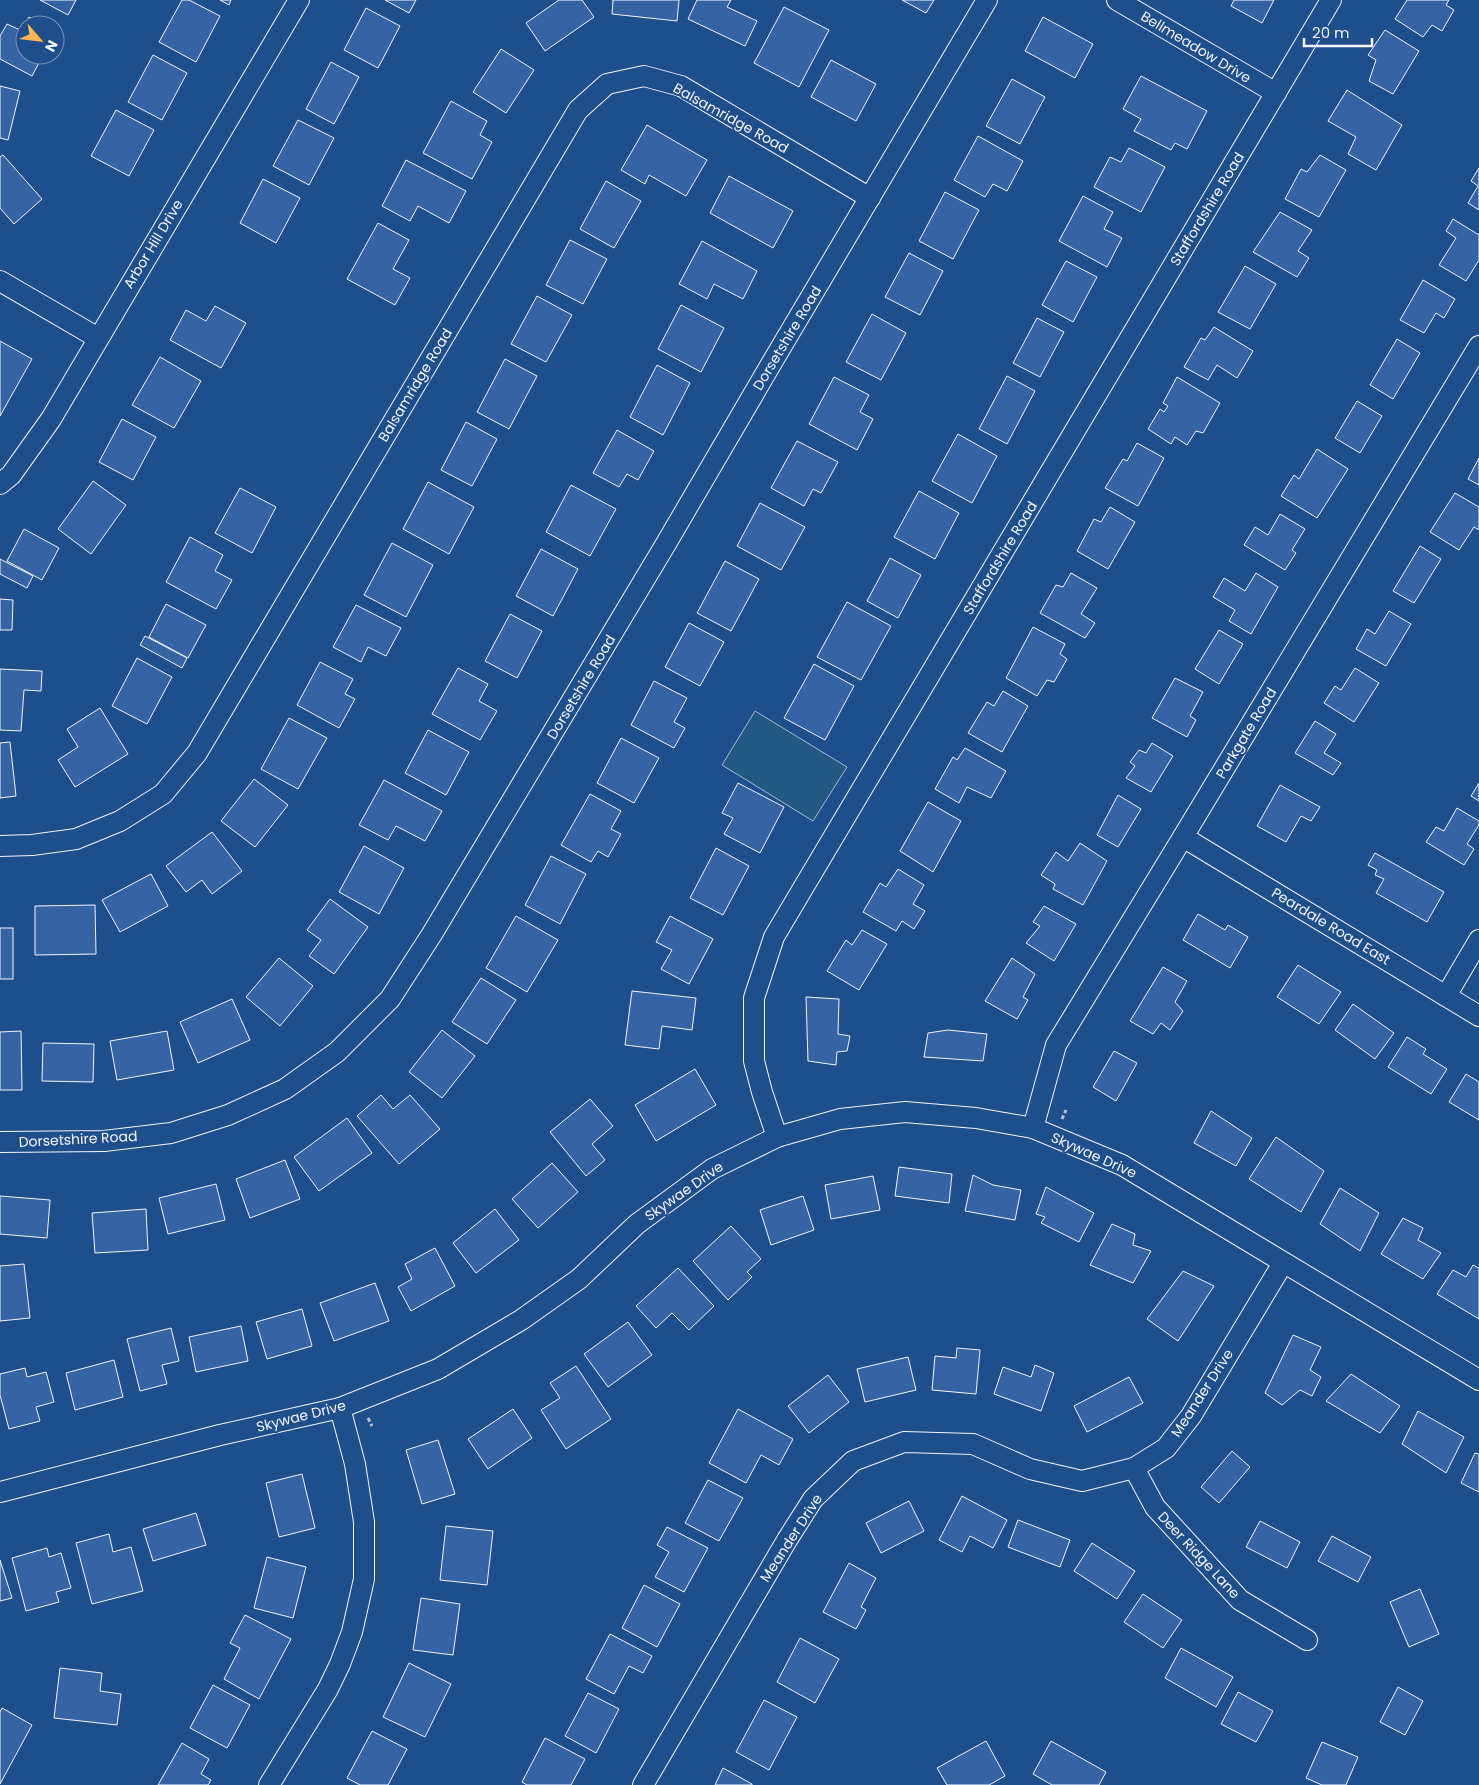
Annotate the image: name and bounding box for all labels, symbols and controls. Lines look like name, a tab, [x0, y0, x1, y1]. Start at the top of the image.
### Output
street label: Bellmeadow Drive	[1137, 6, 1255, 88]
north arrow	[15, 15, 65, 65]
scale bar	[1304, 15, 1372, 47]
text: 20 m	[1312, 22, 1350, 43]
text: N	[40, 37, 63, 55]
street label: Balsamridge Road	[670, 78, 792, 158]
street label: Staffordshire Road	[1165, 148, 1249, 270]
street label: Arbor Hill Drive	[118, 195, 188, 292]
street label: Dorsetshire Road	[748, 282, 826, 394]
street label: Balsamridge Road	[373, 325, 457, 445]
street label: Staffordshire Road	[958, 497, 1042, 619]
street label: Dorsetshire Road	[542, 631, 620, 743]
street label: Parkgate Road	[1211, 684, 1281, 782]
street label: Peardale Road East	[1268, 883, 1394, 969]
street label: Dorsetshire Road	[18, 1126, 138, 1152]
street label: Skywae Drive	[1048, 1127, 1140, 1183]
street label: Skywae Drive	[641, 1156, 728, 1226]
street label: Meander Drive	[1166, 1345, 1238, 1441]
street label: Skywae Drive	[254, 1395, 348, 1437]
street label: Meander Drive	[755, 1490, 827, 1586]
street label: Deer Ridge Lane	[1153, 1507, 1245, 1603]

